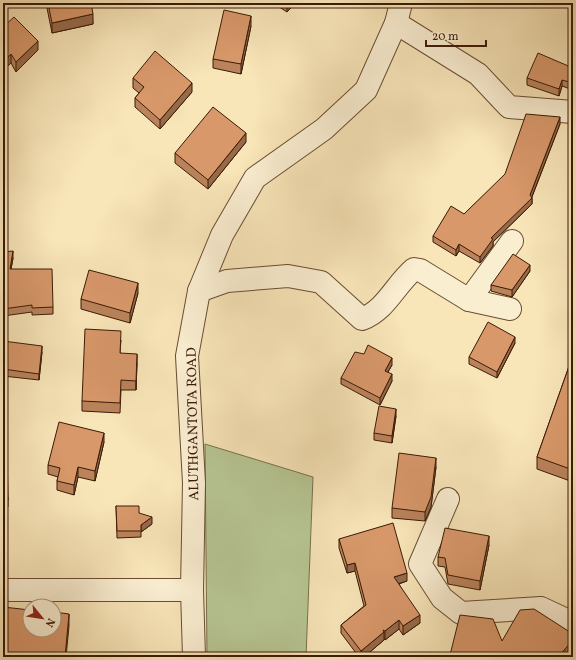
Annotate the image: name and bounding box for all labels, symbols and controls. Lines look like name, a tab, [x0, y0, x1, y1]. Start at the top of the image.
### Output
scale bar	[426, 22, 486, 48]
text: 20 m	[432, 29, 459, 45]
street label: ALUTHGANTOTA ROAD	[183, 347, 204, 501]
north arrow	[22, 598, 62, 638]
text: N	[41, 615, 58, 629]

